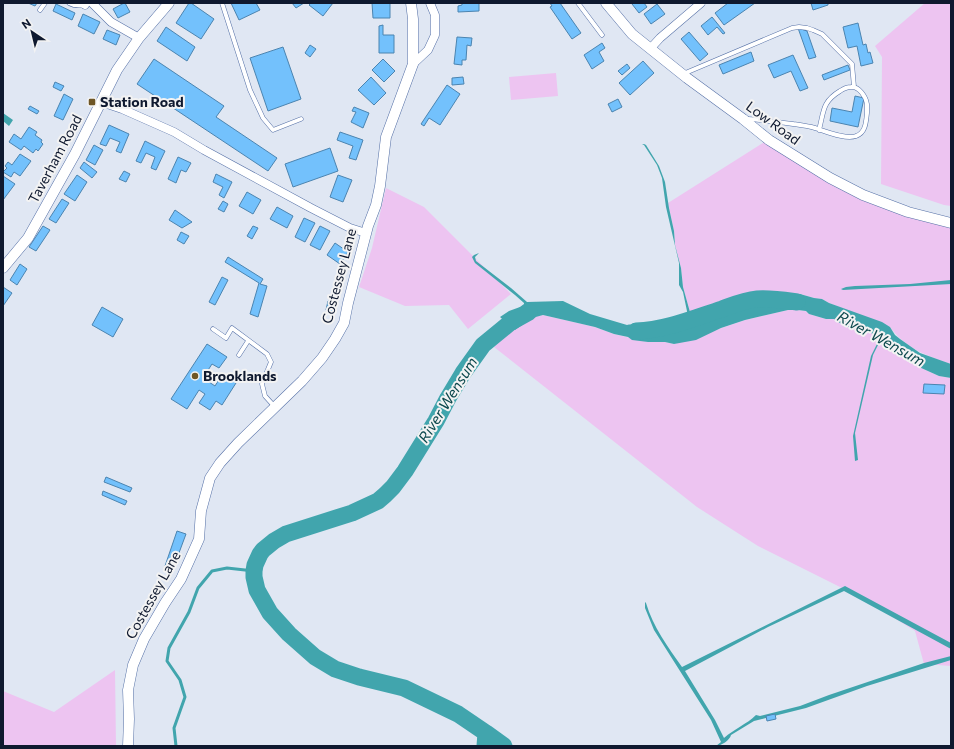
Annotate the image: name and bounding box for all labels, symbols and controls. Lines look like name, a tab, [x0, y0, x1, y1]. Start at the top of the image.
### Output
north arrow	[12, 12, 52, 52]
text: N	[19, 16, 33, 31]
place label: Station Road	[100, 93, 184, 110]
marker: Station Road	[87, 97, 97, 107]
street label: Low Road	[743, 97, 804, 148]
street label: Taverham Road	[24, 112, 85, 206]
street label: Costessey Lane	[318, 226, 359, 325]
water label: River Wensum	[835, 307, 928, 370]
water label: River Wensum	[414, 353, 481, 446]
place label: Brooklands	[203, 367, 277, 384]
marker: Brooklands	[190, 371, 200, 381]
street label: Costessey Lane	[121, 548, 184, 642]

